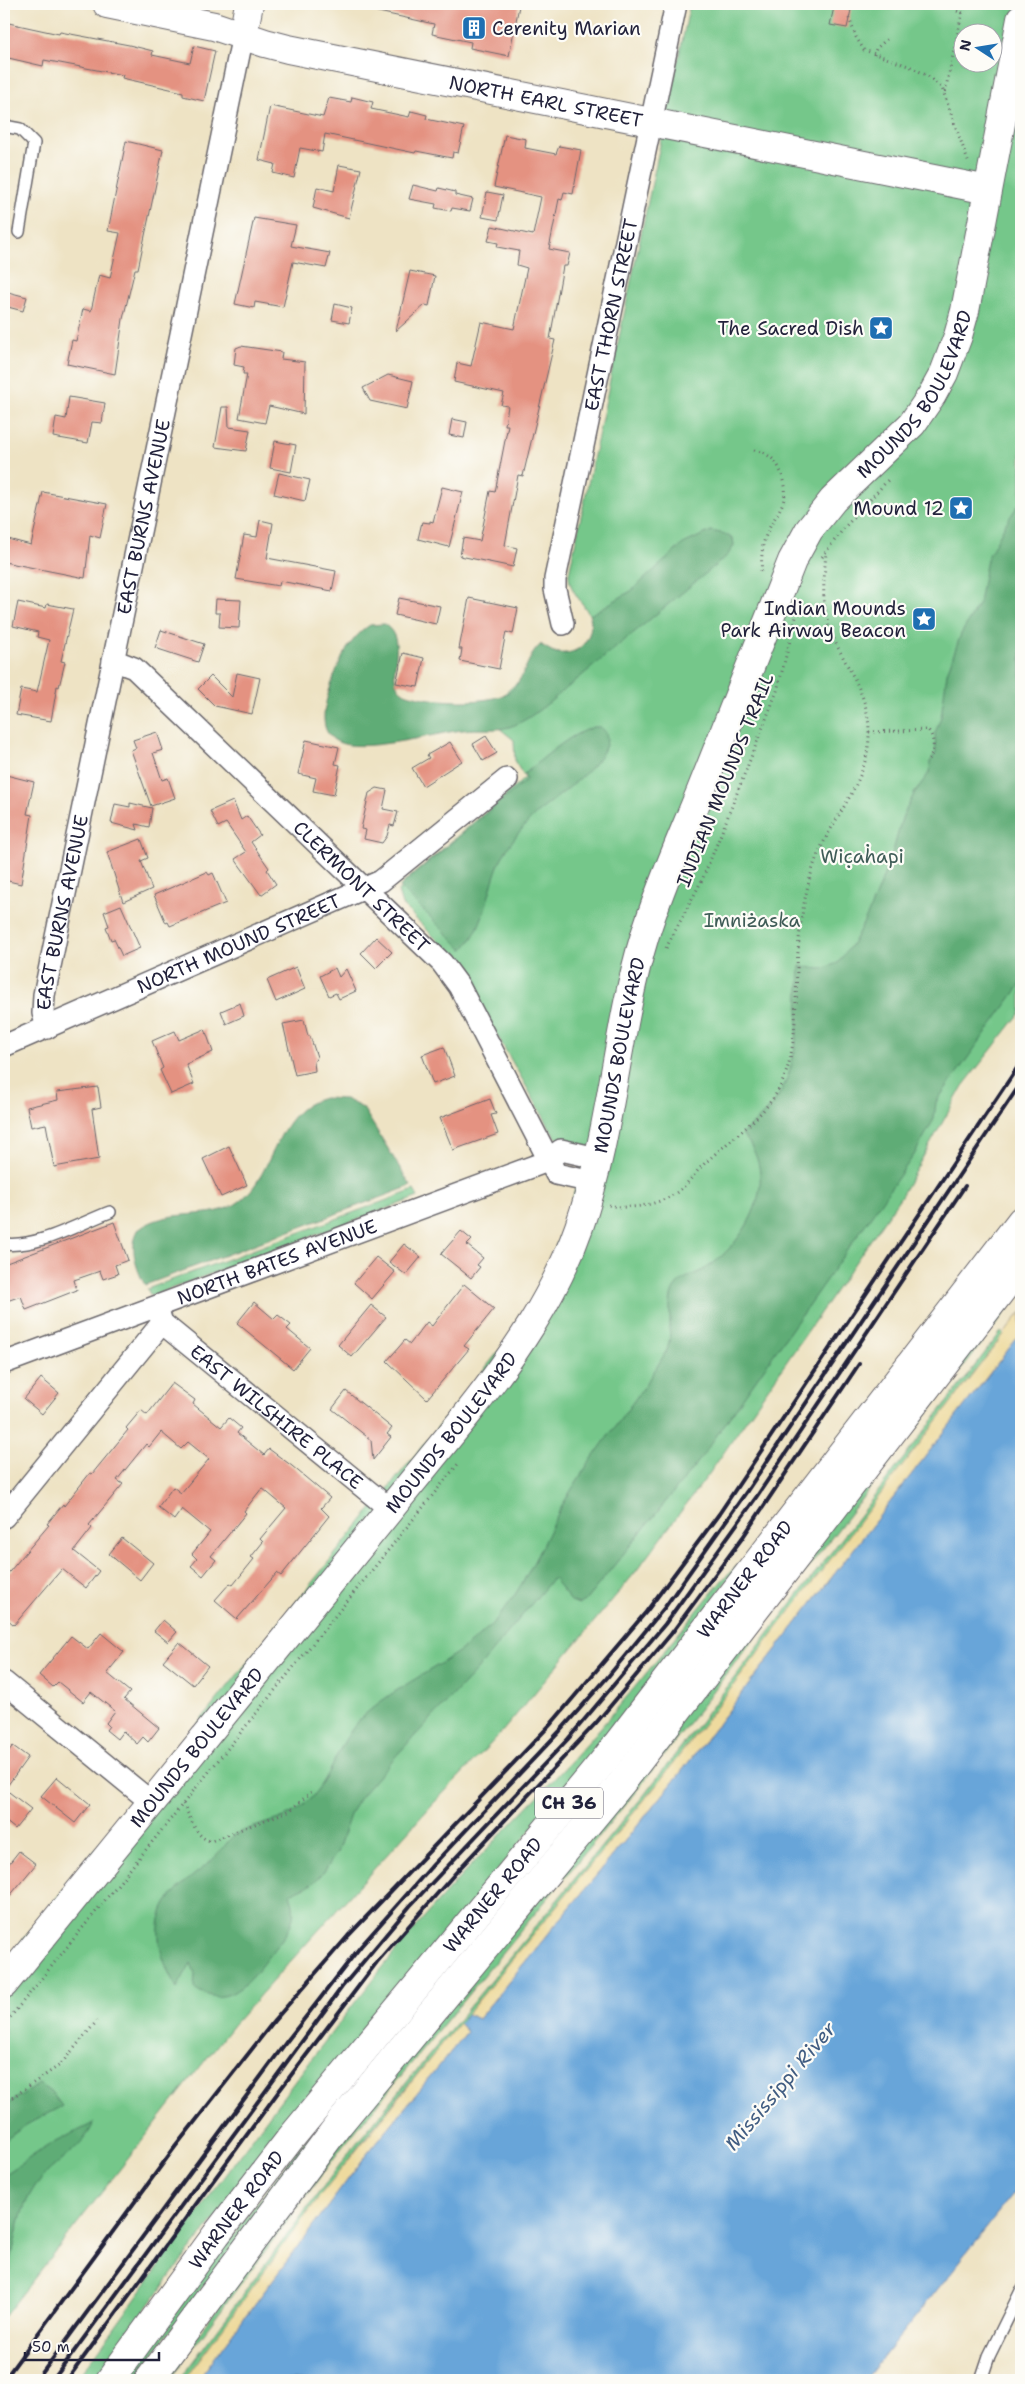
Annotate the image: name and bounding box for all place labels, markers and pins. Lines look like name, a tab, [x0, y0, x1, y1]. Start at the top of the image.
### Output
building icon: Cerenity Marian	[461, 15, 487, 41]
place label: Cerenity Marian	[492, 16, 641, 41]
place icon: The Sacred Dish	[868, 315, 894, 341]
place label: The Sacred Dish	[717, 316, 864, 341]
place icon: Mound 12	[948, 495, 974, 521]
place label: Mound 12	[853, 496, 944, 521]
place label: Indian Mounds Park Airway Beacon	[720, 596, 906, 643]
place icon: Indian Mounds Park Airway Beacon	[911, 606, 937, 632]

